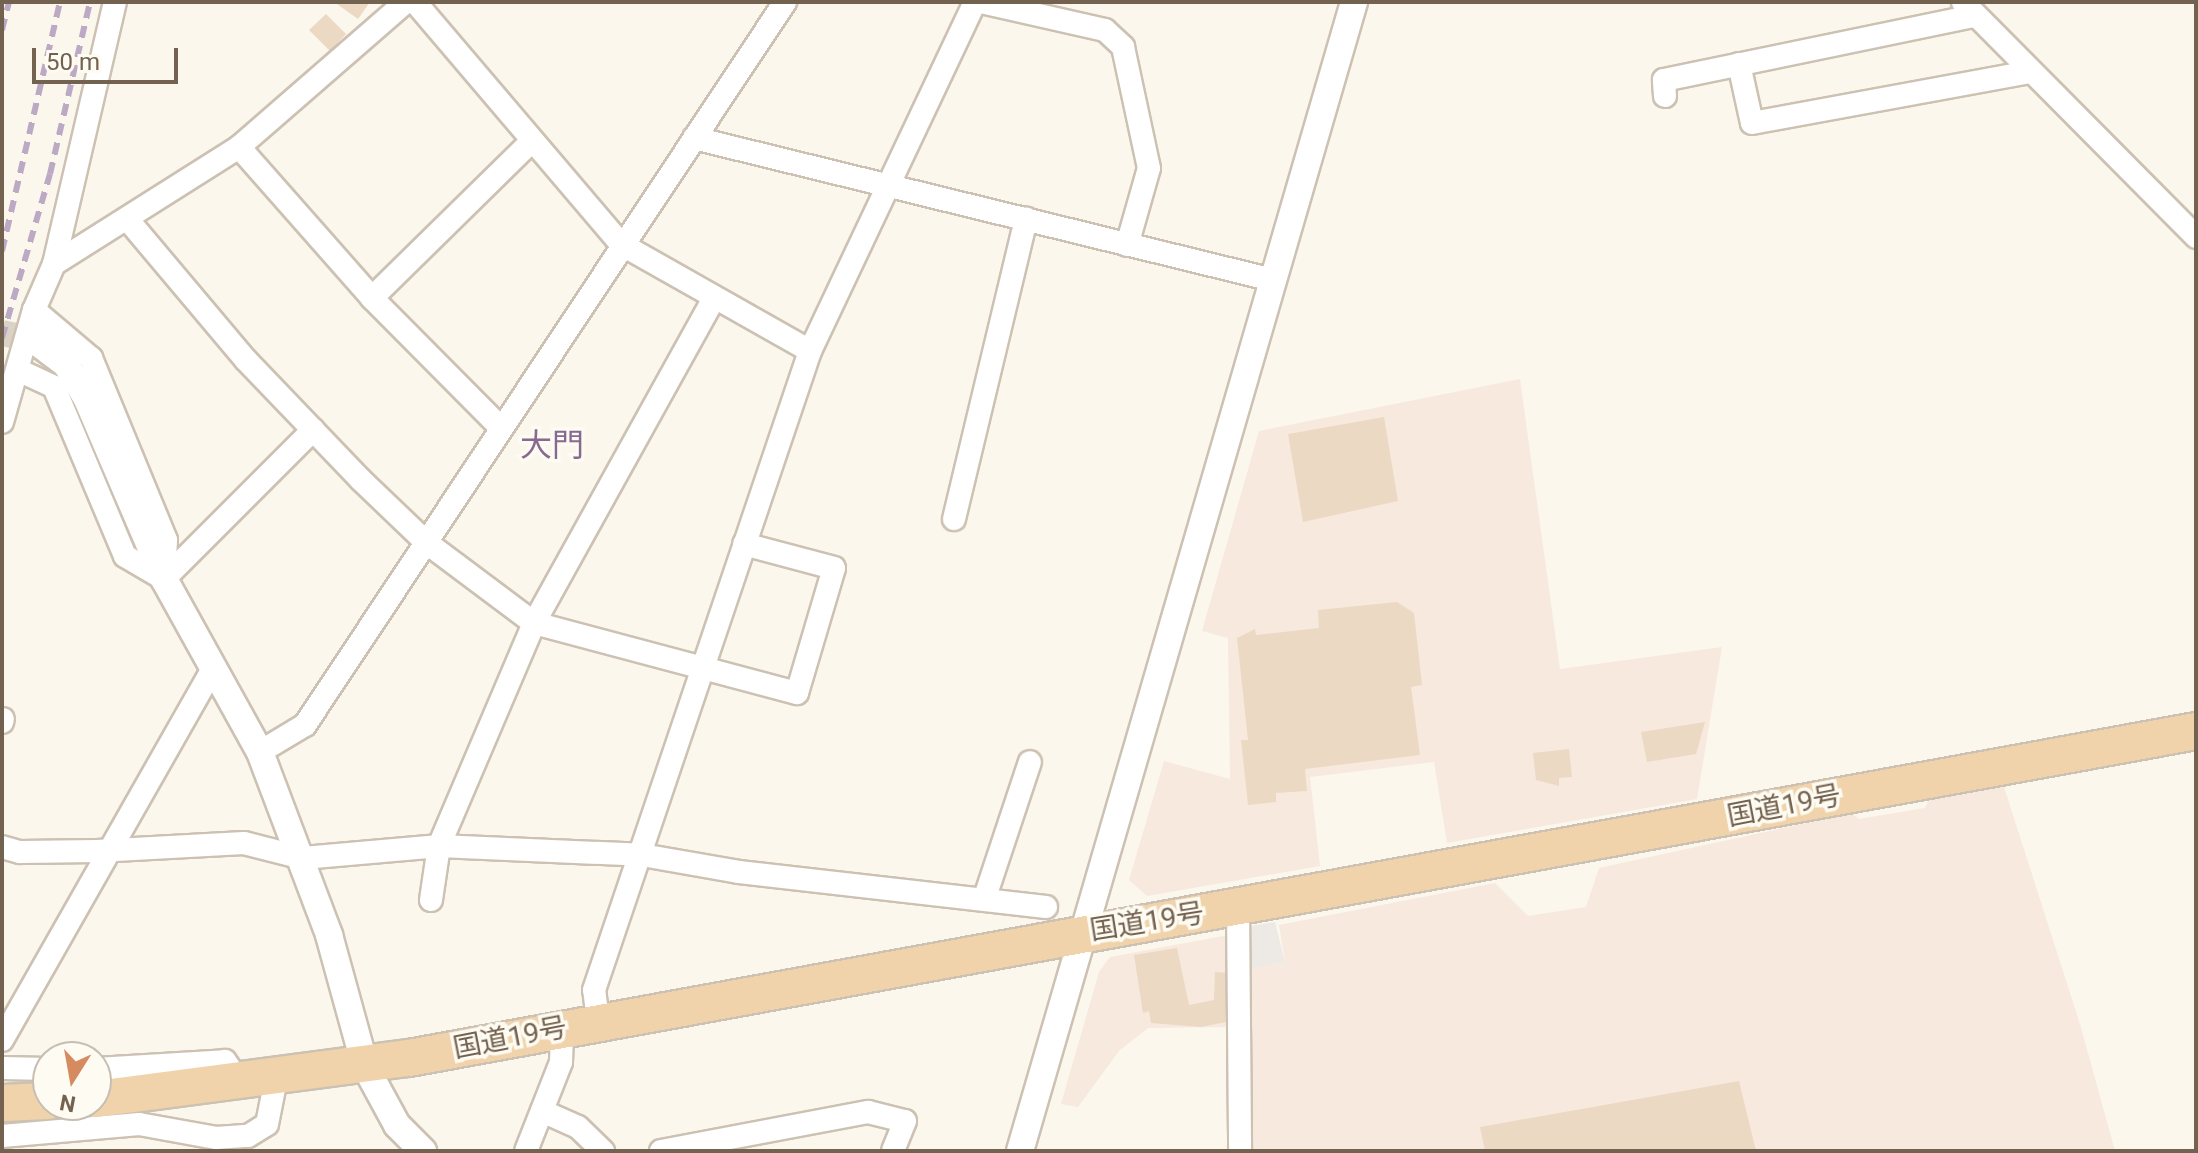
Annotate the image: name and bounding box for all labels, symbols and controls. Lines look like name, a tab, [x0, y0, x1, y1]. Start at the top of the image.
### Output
scale bar	[36, 32, 182, 82]
text: 50 m	[46, 48, 100, 76]
district label: 大門	[520, 426, 584, 464]
street label: 国道19号	[1724, 778, 1844, 834]
street label: 国道19号	[1087, 896, 1207, 948]
street label: 国道19号	[450, 1010, 570, 1066]
north arrow	[32, 1041, 112, 1121]
text: N	[58, 1089, 78, 1117]

